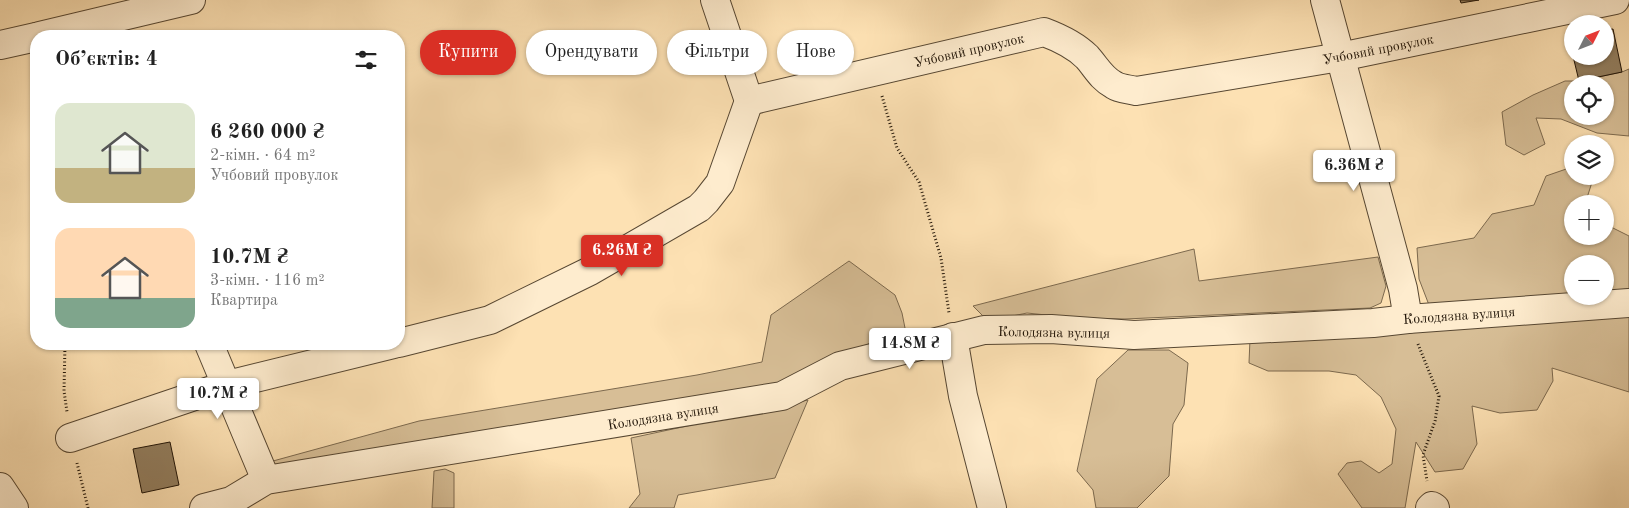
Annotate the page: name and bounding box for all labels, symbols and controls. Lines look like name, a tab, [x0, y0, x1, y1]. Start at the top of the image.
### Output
north arrow	[1564, 15, 1614, 65]
map controls	[1564, 15, 1614, 305]
chip: Купити	[420, 30, 516, 75]
chip: Орендувати	[526, 30, 657, 75]
chip: Фільтри	[667, 30, 767, 75]
chip: Нове	[777, 30, 854, 75]
street label: Учбовий провулок	[913, 32, 1026, 70]
street label: Учбовий провулок	[1322, 32, 1435, 68]
icon: filters	[352, 46, 380, 74]
text: Об’єктів: 4	[55, 49, 158, 70]
button: locate	[1564, 75, 1614, 125]
text: 6 260 000 ₴	[210, 122, 324, 143]
icon: home	[95, 123, 155, 183]
button: layers	[1564, 135, 1614, 185]
text: 2-кімн. · 64 m²	[210, 148, 315, 164]
pin: 6.36M ₴	[1308, 150, 1400, 192]
text: 6.36M ₴	[1324, 158, 1384, 174]
text: Учбовий провулок	[210, 168, 338, 184]
button: +	[1564, 195, 1614, 245]
pin: 6.26M ₴	[576, 234, 668, 277]
text: 6.26M ₴	[592, 243, 652, 259]
text: 10.7M ₴	[210, 247, 289, 268]
icon: home	[95, 248, 155, 308]
button: −	[1564, 255, 1614, 305]
text: 3-кімн. · 116 m²	[210, 273, 325, 289]
text: Квартира	[210, 293, 278, 309]
street label: Колодязна вулиця	[1403, 305, 1516, 327]
street label: Колодязна вулиця	[998, 325, 1110, 341]
pin: 14.8M ₴	[864, 328, 956, 370]
text: 14.8M ₴	[880, 336, 940, 352]
pin: 10.7M ₴	[172, 378, 264, 420]
text: 10.7M ₴	[188, 386, 248, 402]
street label: Колодязна вулиця	[607, 401, 720, 433]

